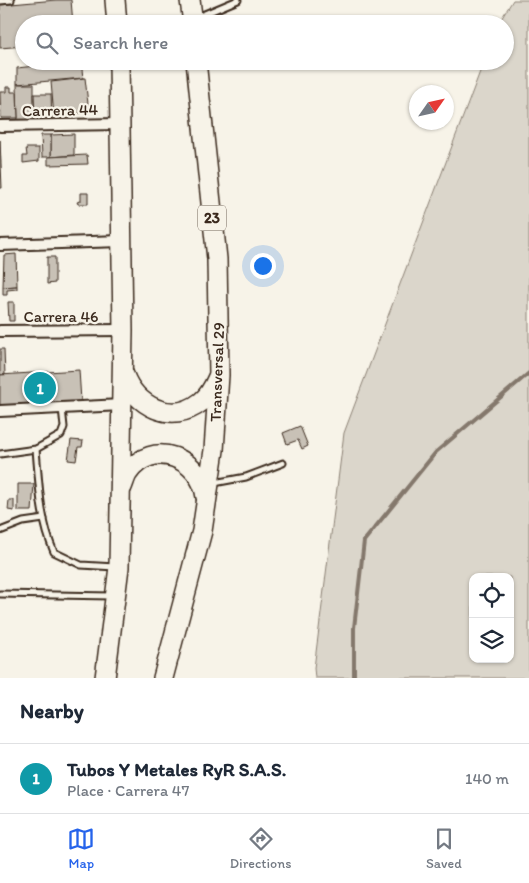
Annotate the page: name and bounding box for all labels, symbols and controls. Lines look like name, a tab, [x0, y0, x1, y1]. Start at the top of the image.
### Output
search box	[15, 15, 514, 70]
icon: search	[33, 29, 61, 57]
text: Search here	[73, 31, 168, 54]
north arrow	[409, 85, 454, 130]
street label: Carrera 44	[22, 100, 99, 120]
road number: 23	[198, 206, 226, 230]
your location	[250, 253, 276, 279]
street label: Carrera 46	[24, 307, 98, 326]
street label: Transversal 29	[206, 322, 228, 422]
pin: 1	[24, 369, 56, 407]
map controls	[469, 573, 514, 663]
button: locate	[469, 573, 514, 618]
button: layers	[469, 618, 514, 663]
text: Nearby	[20, 698, 84, 723]
text: Tubos Y Metales RyR S.A.S.	[67, 758, 286, 781]
text: 1	[32, 769, 40, 788]
text: 140 m	[465, 769, 509, 788]
text: Place · Carrera 47	[67, 781, 189, 800]
tab: Map	[67, 825, 95, 872]
tab: Directions	[230, 825, 291, 872]
tab: Saved	[426, 825, 462, 872]

